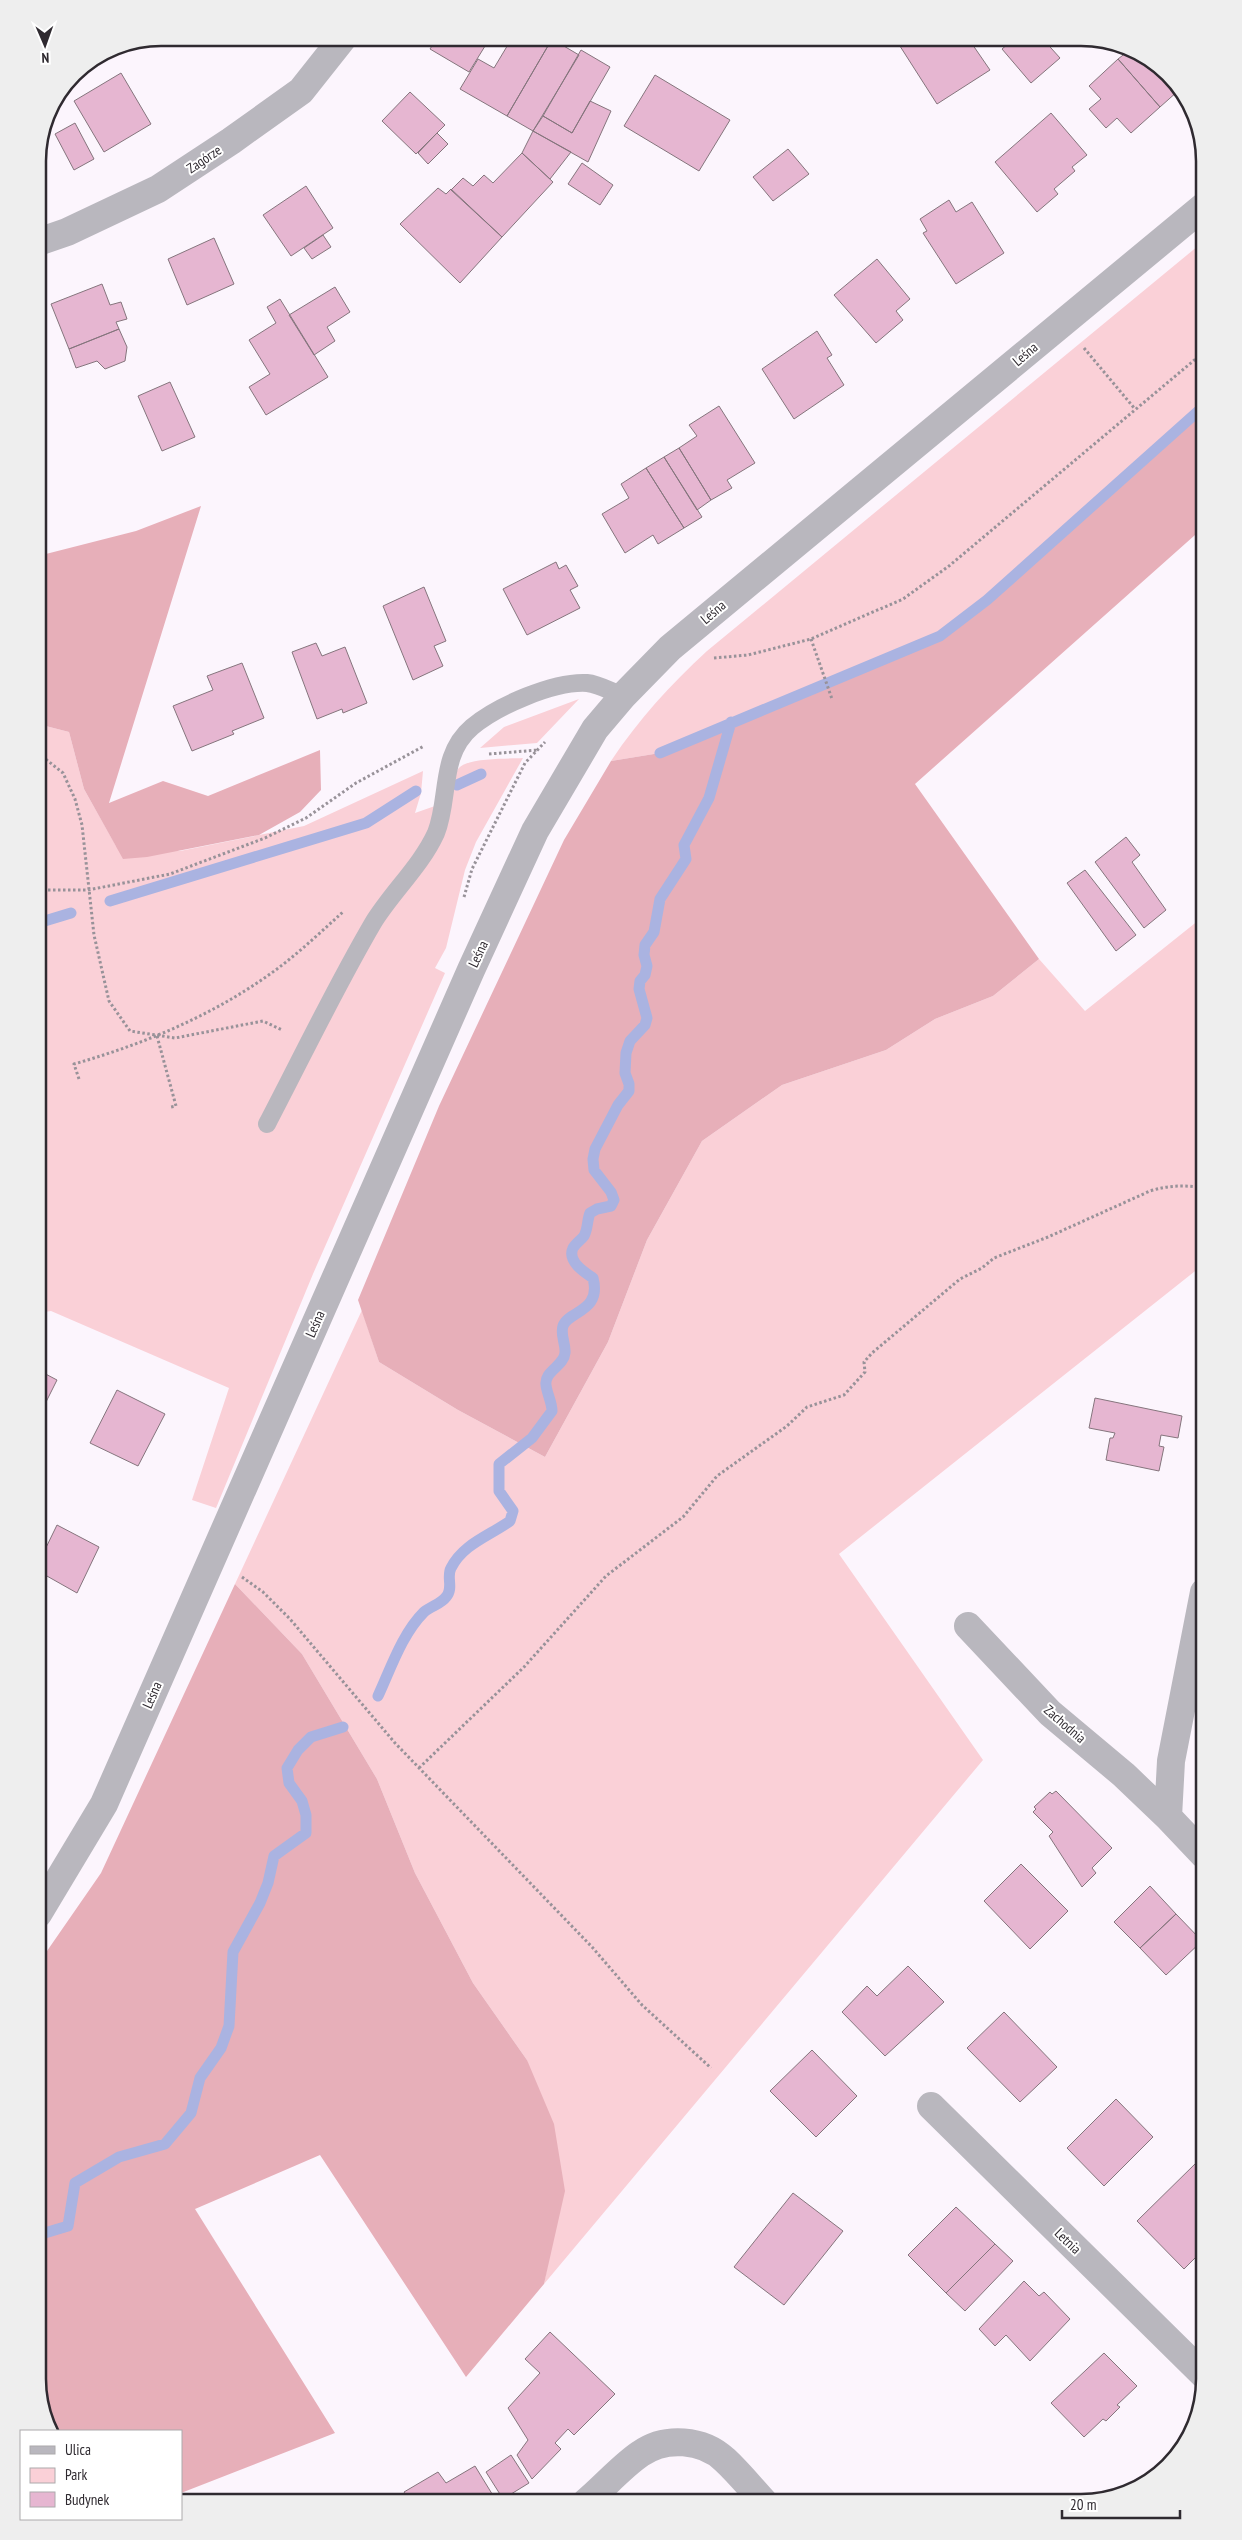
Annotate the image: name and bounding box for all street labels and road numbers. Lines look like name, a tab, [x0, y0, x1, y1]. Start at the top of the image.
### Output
street label: Zagórze	[183, 141, 225, 177]
street label: Leśna	[1009, 338, 1041, 370]
street label: Leśna	[697, 596, 729, 628]
street label: Leśna	[464, 938, 492, 970]
street label: Leśna	[301, 1308, 329, 1340]
street label: Leśna	[138, 1679, 166, 1711]
street label: Zachodnia	[1040, 1701, 1090, 1747]
street label: Letnia	[1051, 2224, 1085, 2258]

